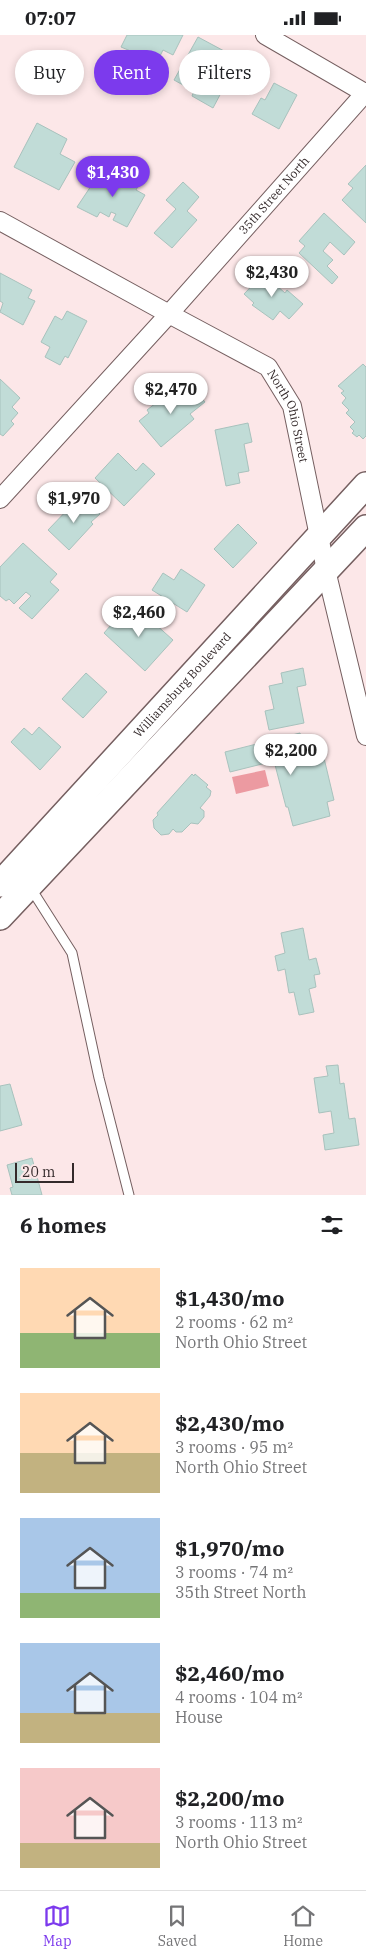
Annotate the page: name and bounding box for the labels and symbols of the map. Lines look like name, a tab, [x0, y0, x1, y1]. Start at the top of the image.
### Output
street label: 35th Street North	[235, 153, 312, 237]
pin: $1,430	[72, 155, 154, 198]
pin: $2,430	[231, 255, 313, 298]
street label: North Ohio Street	[264, 366, 312, 464]
pin: $2,470	[130, 373, 212, 415]
pin: $1,970	[33, 481, 115, 524]
pin: $2,460	[98, 595, 180, 638]
street label: Williamsburg Boulevard	[130, 629, 234, 740]
pin: $2,200	[250, 733, 332, 776]
scale bar	[15, 1160, 74, 1183]

